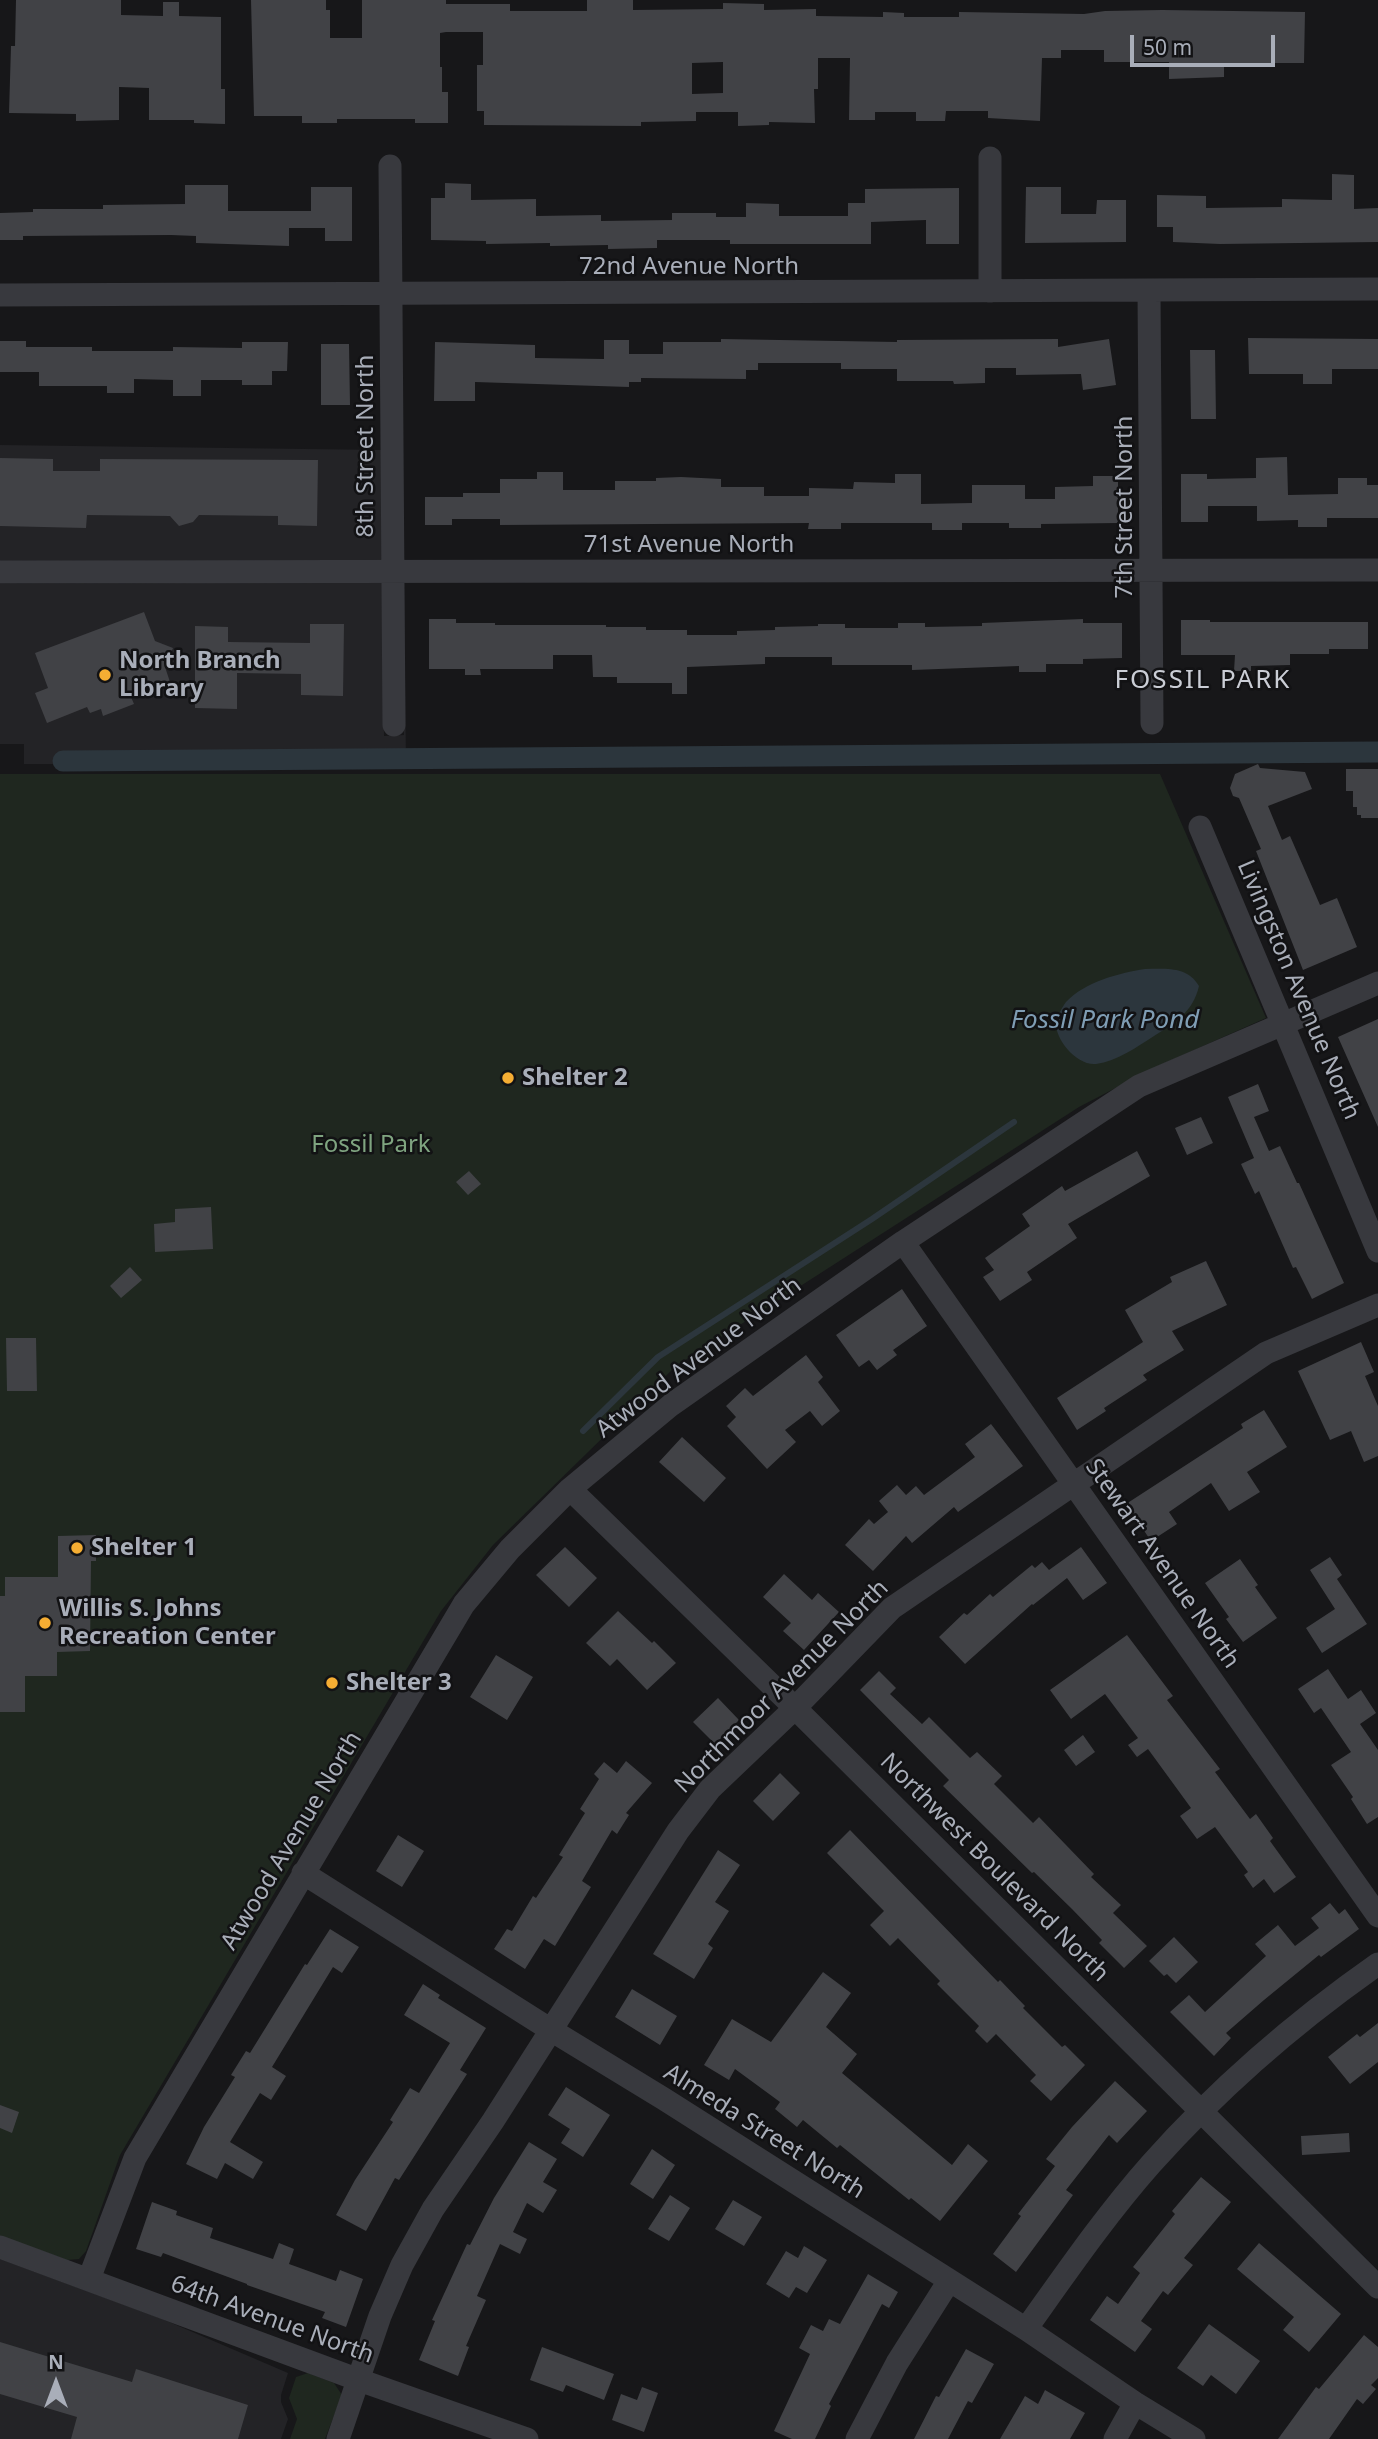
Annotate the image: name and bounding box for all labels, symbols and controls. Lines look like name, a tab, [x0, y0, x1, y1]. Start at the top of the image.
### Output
scale bar	[1133, 21, 1278, 65]
text: 50 m	[1143, 33, 1192, 61]
street label: 72nd Avenue North	[579, 253, 799, 281]
street label: 8th Street North	[352, 355, 380, 537]
street label: 7th Street North	[1111, 416, 1139, 598]
street label: 71st Avenue North	[584, 531, 794, 559]
place label: North Branch Library	[119, 647, 281, 703]
district label: FOSSIL PARK	[1116, 665, 1290, 697]
marker: North Branch Library	[97, 667, 113, 683]
street label: Livingston Avenue North	[1230, 856, 1366, 1124]
water label: Fossil Park Pond	[1011, 1005, 1199, 1037]
place label: Shelter 2	[522, 1064, 628, 1092]
marker: Shelter 2	[500, 1070, 516, 1086]
park label: Fossil Park	[311, 1131, 431, 1159]
street label: Atwood Avenue North	[591, 1271, 807, 1445]
street label: Stewart Avenue North	[1079, 1454, 1245, 1674]
place label: Shelter 1	[91, 1534, 197, 1562]
marker: Shelter 1	[69, 1540, 85, 1556]
street label: Northmoor Avenue North	[669, 1574, 895, 1800]
place label: Willis S. Johns Recreation Center	[59, 1595, 276, 1651]
marker: Willis S. Johns Recreation Center	[37, 1615, 53, 1631]
place label: Shelter 3	[346, 1669, 452, 1697]
marker: Shelter 3	[324, 1675, 340, 1691]
street label: Atwood Avenue North	[215, 1727, 369, 1955]
street label: Northwest Boulevard North	[874, 1748, 1114, 1988]
street label: Almeda Street North	[658, 2058, 870, 2206]
street label: 64th Avenue North	[167, 2270, 377, 2370]
north arrow	[21, 2348, 91, 2418]
text: N	[48, 2349, 64, 2375]

